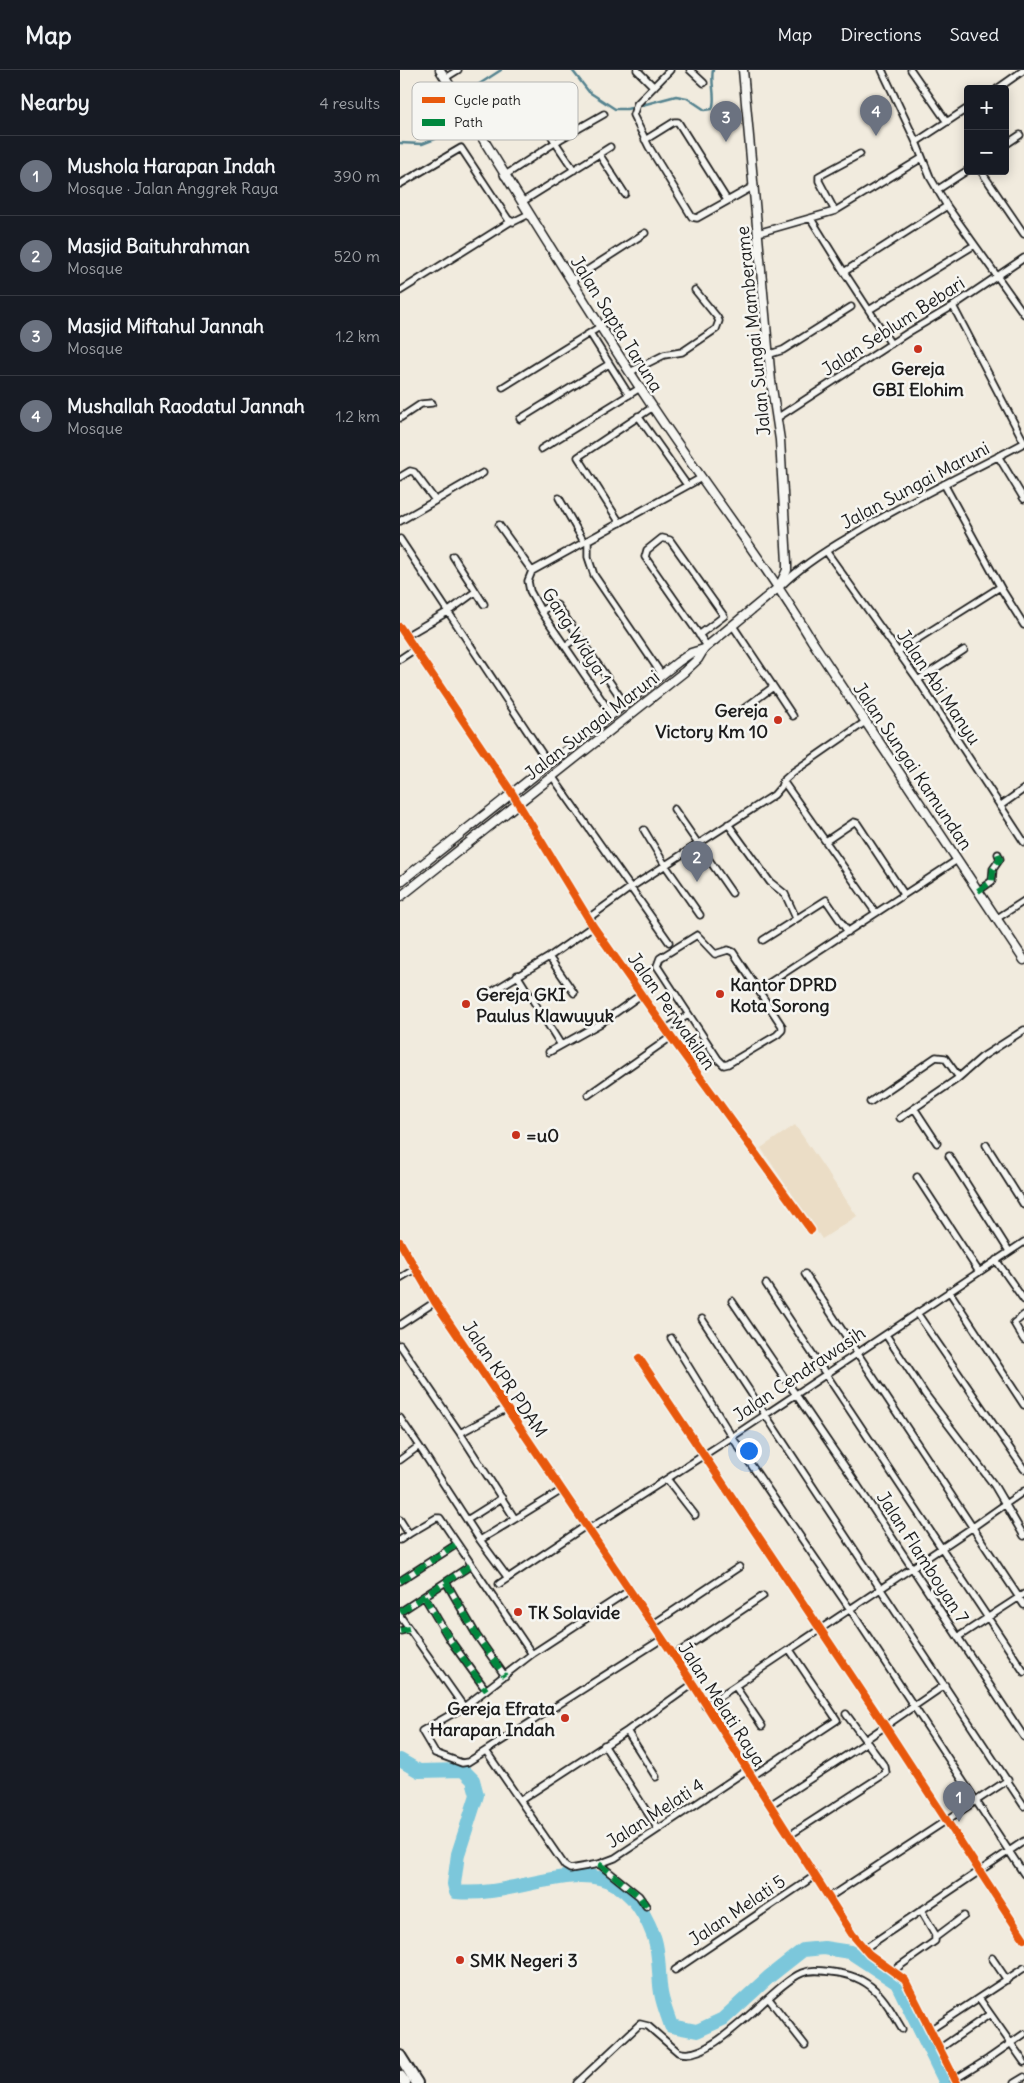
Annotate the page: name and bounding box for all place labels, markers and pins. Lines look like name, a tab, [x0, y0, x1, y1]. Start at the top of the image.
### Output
pin: 4	[860, 95, 892, 136]
pin: 3	[710, 101, 742, 142]
marker: Gereja GBI Elohim	[912, 343, 924, 355]
place label: Gereja GBI Elohim	[872, 357, 964, 401]
place label: Gereja Victory Km 10	[655, 699, 768, 743]
marker: Gereja Victory Km 10	[772, 714, 784, 726]
pin: 2	[681, 841, 713, 882]
place label: Kantor DPRD Kota Sorong	[730, 973, 837, 1017]
place label: Gereja GKI Paulus Klawuyuk	[476, 983, 614, 1027]
marker: Kantor DPRD Kota Sorong	[714, 988, 726, 1000]
marker: Gereja GKI Paulus Klawuyuk	[460, 998, 472, 1010]
place label: =u0	[526, 1124, 559, 1147]
marker: =u0	[510, 1129, 522, 1141]
place label: TK Solavide	[528, 1601, 621, 1624]
marker: TK Solavide	[512, 1606, 524, 1618]
place label: Gereja Efrata Harapan Indah	[430, 1697, 556, 1741]
marker: Gereja Efrata Harapan Indah	[559, 1712, 571, 1724]
pin: 1	[943, 1781, 975, 1822]
place label: SMK Negeri 3	[470, 1949, 578, 1972]
marker: SMK Negeri 3	[454, 1954, 466, 1966]

